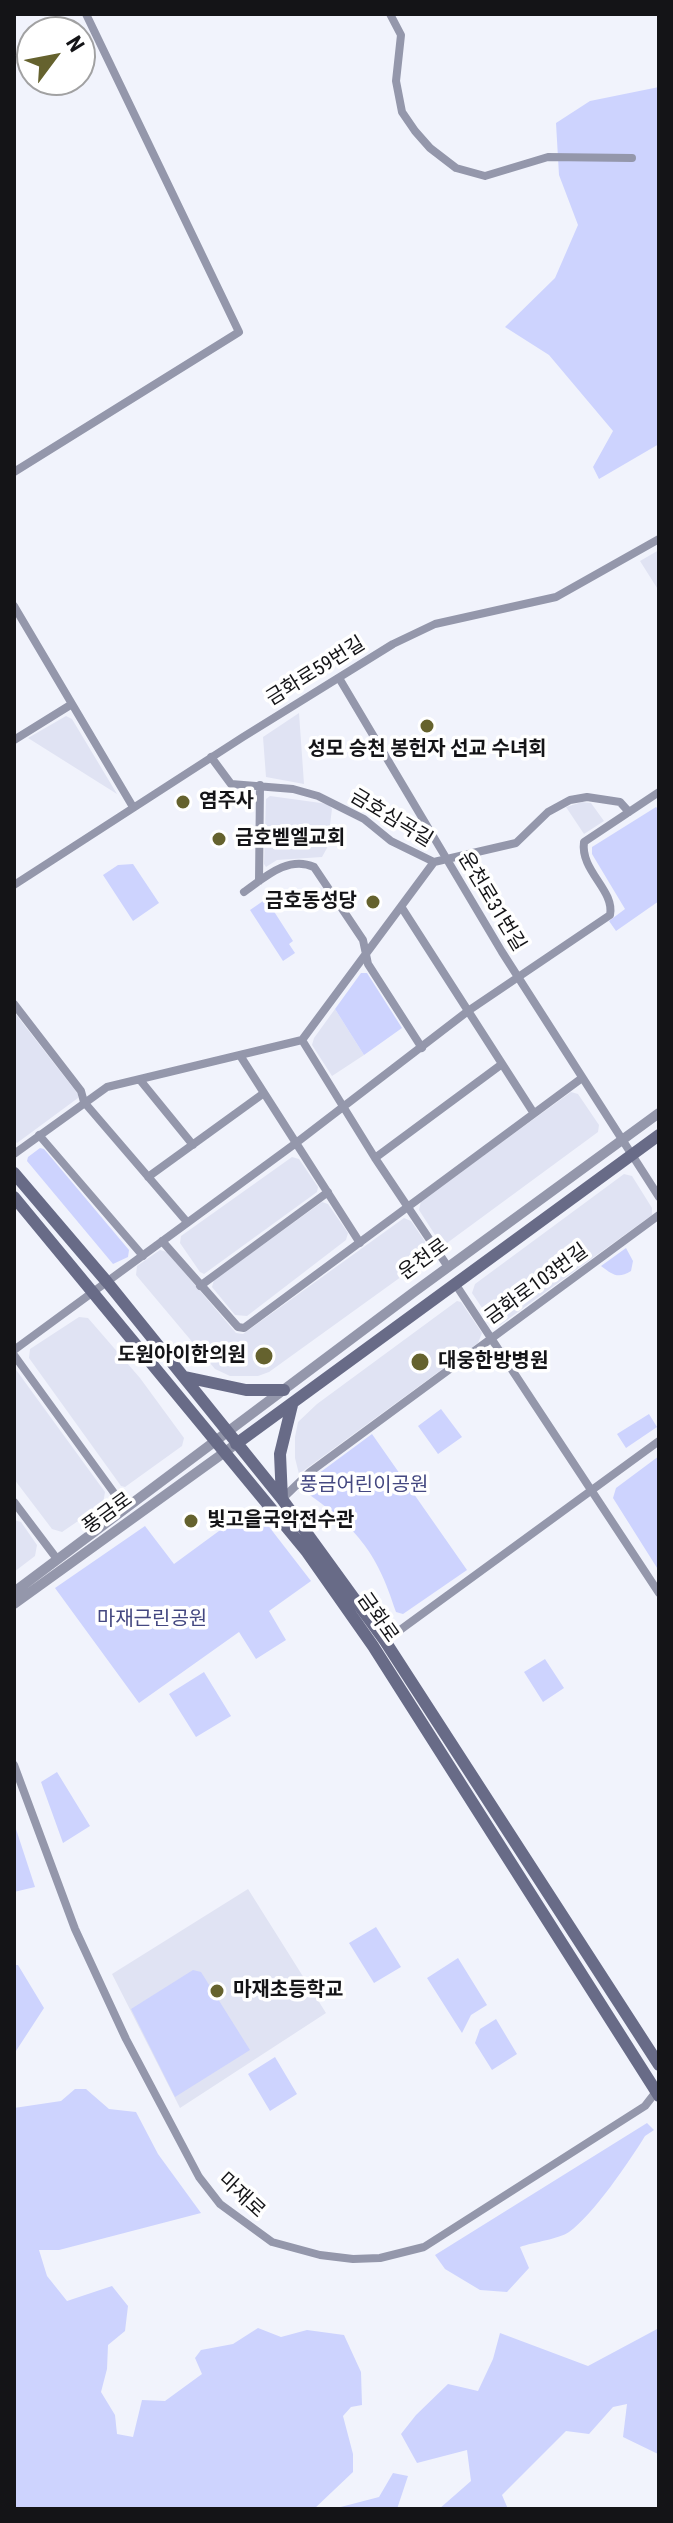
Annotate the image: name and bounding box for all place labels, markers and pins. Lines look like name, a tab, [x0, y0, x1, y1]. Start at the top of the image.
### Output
marker: 성모 승천 봉헌자 선교 수녀회	[418, 717, 436, 735]
place label: 성모 승천 봉헌자 선교 수녀회	[307, 738, 547, 762]
place label: 염주사	[199, 790, 254, 814]
marker: 염주사	[174, 793, 192, 811]
place label: 금호벧엘교회	[235, 827, 345, 851]
marker: 금호벧엘교회	[210, 830, 228, 848]
place label: 금호동성당	[265, 890, 357, 914]
marker: 금호동성당	[364, 893, 382, 911]
place label: 도원아이한의원	[117, 1344, 246, 1368]
marker: 도원아이한의원	[253, 1345, 275, 1367]
place label: 대웅한방병원	[438, 1350, 548, 1374]
marker: 대웅한방병원	[409, 1351, 431, 1373]
place label: 빛고을국악전수관	[207, 1509, 354, 1533]
marker: 빛고을국악전수관	[182, 1512, 200, 1530]
place label: 마재초등학교	[233, 1979, 343, 2003]
marker: 마재초등학교	[208, 1982, 226, 2000]

